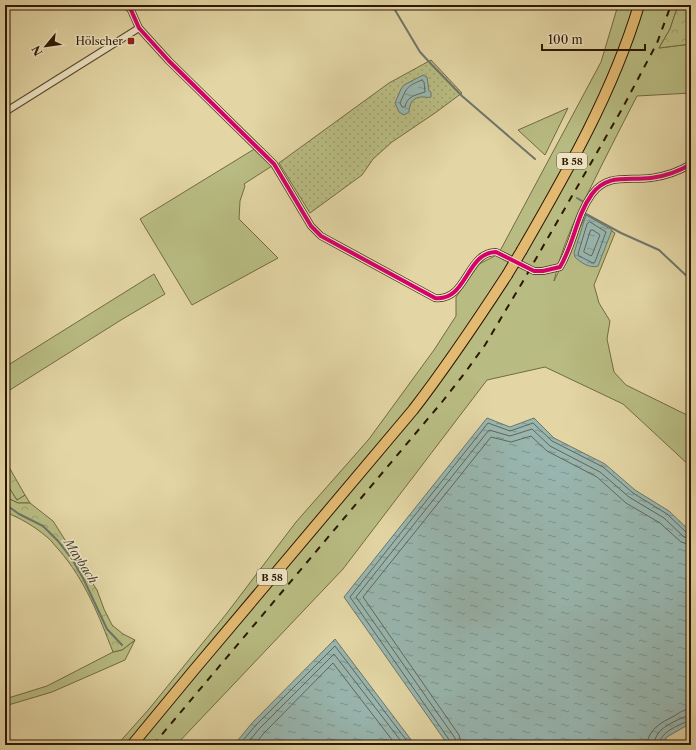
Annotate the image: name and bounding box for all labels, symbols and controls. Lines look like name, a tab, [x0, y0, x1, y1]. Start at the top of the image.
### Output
north arrow	[26, 26, 66, 66]
scale bar	[542, 26, 645, 52]
text: 100 m	[548, 32, 583, 47]
place label: Hölscher	[76, 34, 123, 48]
marker: Hölscher	[126, 36, 136, 46]
text: N	[29, 43, 46, 58]
road number: B 58	[557, 153, 587, 169]
water label: Maybach	[60, 534, 101, 586]
road number: B 58	[257, 569, 287, 585]

